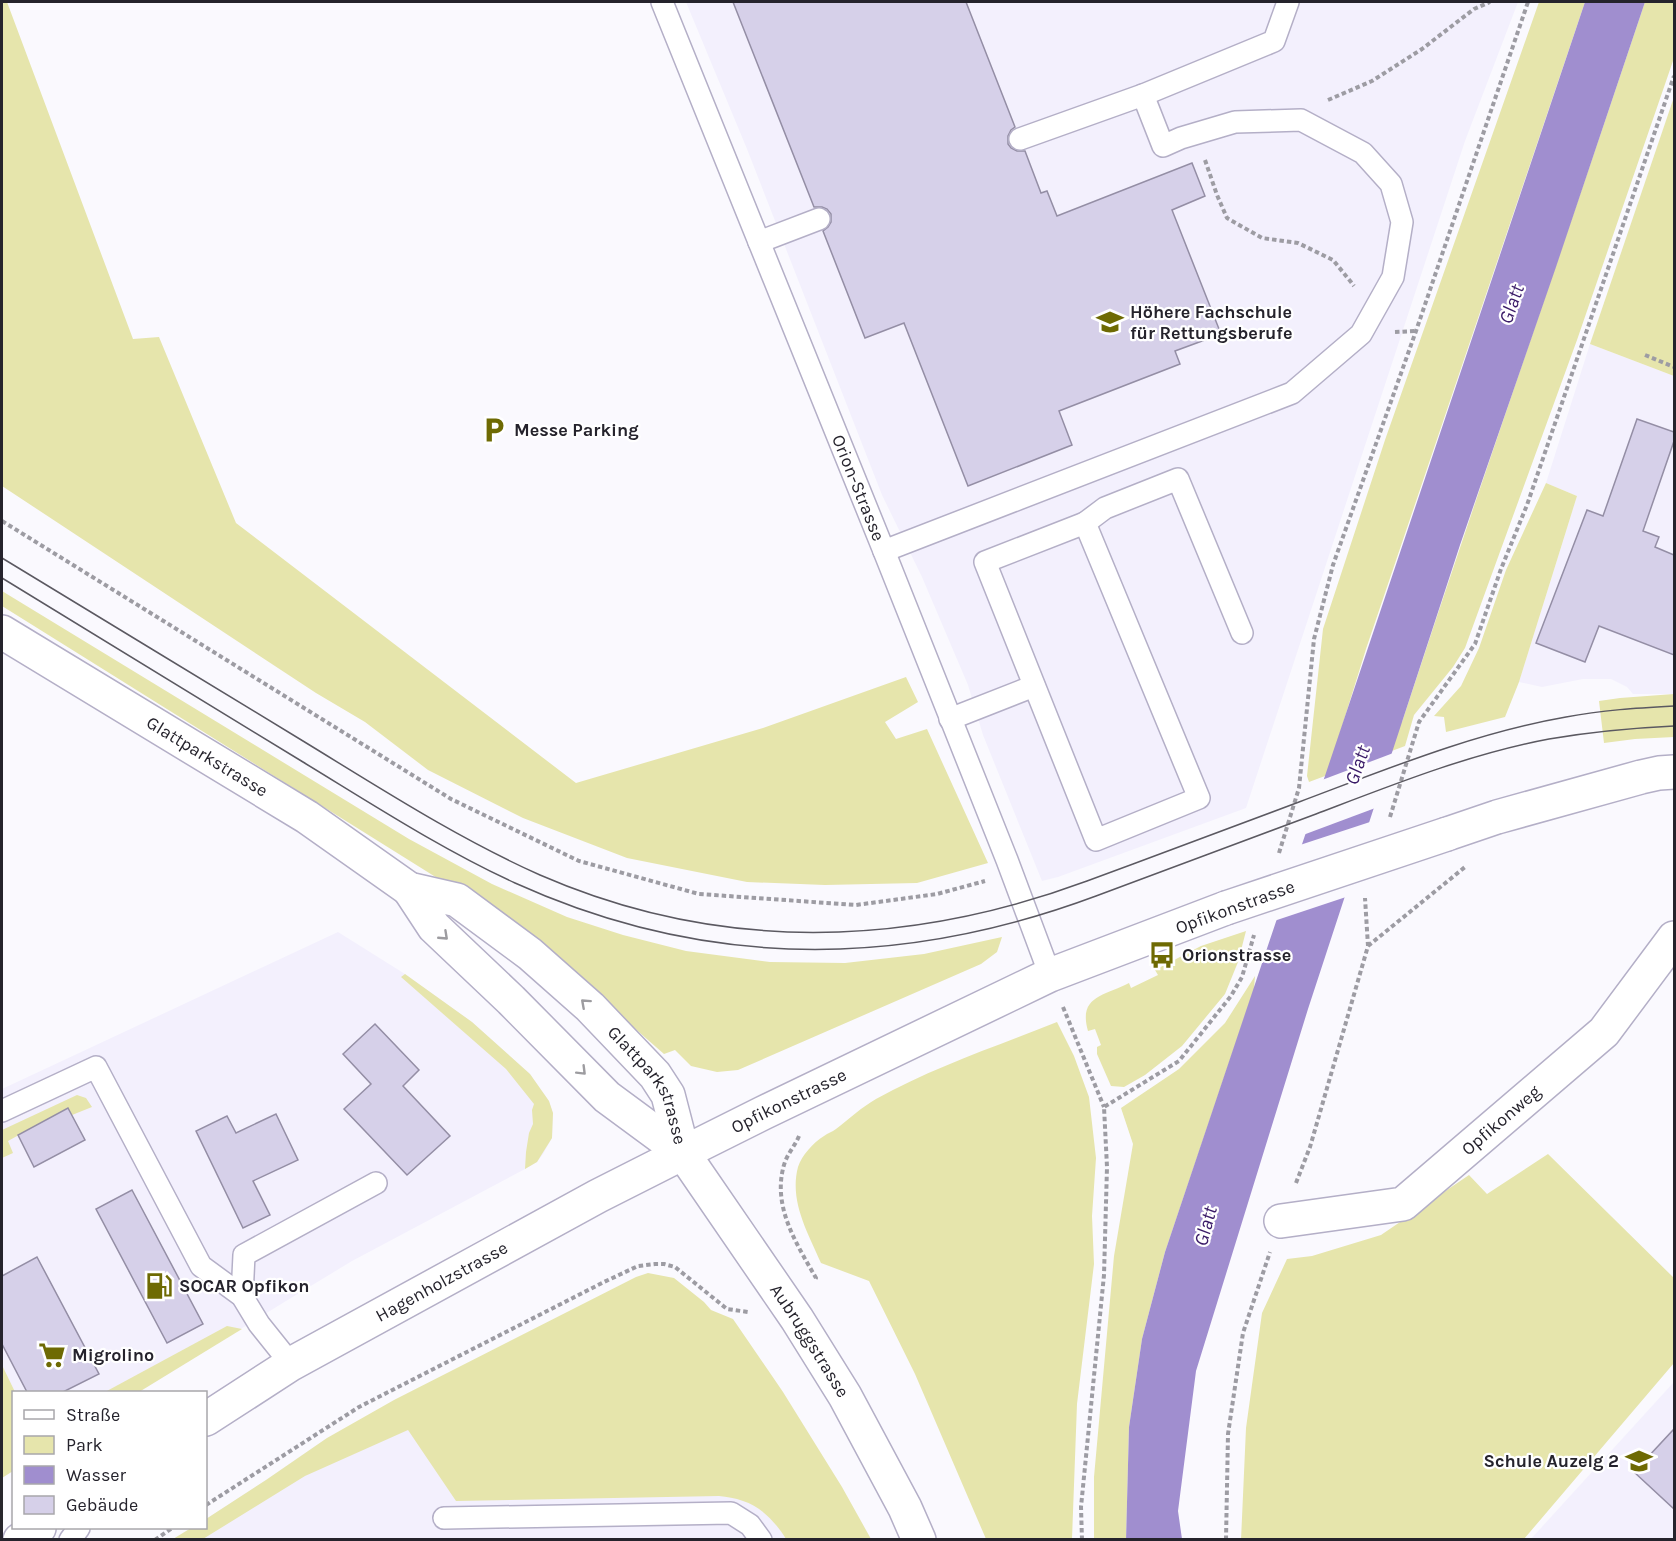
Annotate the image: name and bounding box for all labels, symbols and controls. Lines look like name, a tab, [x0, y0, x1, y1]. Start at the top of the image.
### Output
water label: Glatt	[1494, 281, 1529, 327]
place label: Höhere Fachschule für Rettungsberufe	[1130, 301, 1292, 344]
school or university icon: Höhere Fachschule für Rettungsberufe	[1095, 307, 1125, 337]
parking icon: Messe Parking	[479, 415, 509, 445]
place label: Messe Parking	[514, 419, 639, 441]
street label: Orion-Strasse	[827, 431, 890, 544]
street label: Glattparkstrasse	[142, 711, 272, 802]
water label: Glatt	[1340, 742, 1375, 788]
street label: Opfikonstrasse	[1172, 875, 1298, 939]
one-way arrow	[437, 929, 447, 940]
bus stop icon: Orionstrasse	[1147, 940, 1177, 970]
place label: Orionstrasse	[1182, 944, 1291, 966]
one-way arrow	[582, 999, 592, 1010]
street label: Glattparkstrasse	[603, 1021, 691, 1147]
one-way arrow	[574, 1063, 585, 1074]
street label: Opfikonstrasse	[728, 1064, 850, 1138]
street label: Opfikonweg	[1457, 1080, 1545, 1160]
water label: Glatt	[1189, 1203, 1222, 1249]
street label: Hagenholzstrasse	[372, 1237, 512, 1327]
fuel station icon: SOCAR Opfikon	[144, 1271, 174, 1301]
place label: SOCAR Opfikon	[179, 1275, 309, 1297]
street label: Aubruggstrasse	[765, 1280, 854, 1402]
supermarket icon: Migrolino	[37, 1340, 67, 1370]
place label: Migrolino	[72, 1344, 154, 1366]
legend	[12, 1391, 207, 1529]
text: Straße	[66, 1404, 120, 1426]
text: Park	[66, 1434, 103, 1456]
school or university icon: Schule Auzelg 2	[1624, 1446, 1654, 1476]
place label: Schule Auzelg 2	[1484, 1450, 1619, 1472]
text: Wasser	[66, 1464, 127, 1486]
text: Gebäude	[66, 1494, 138, 1516]

